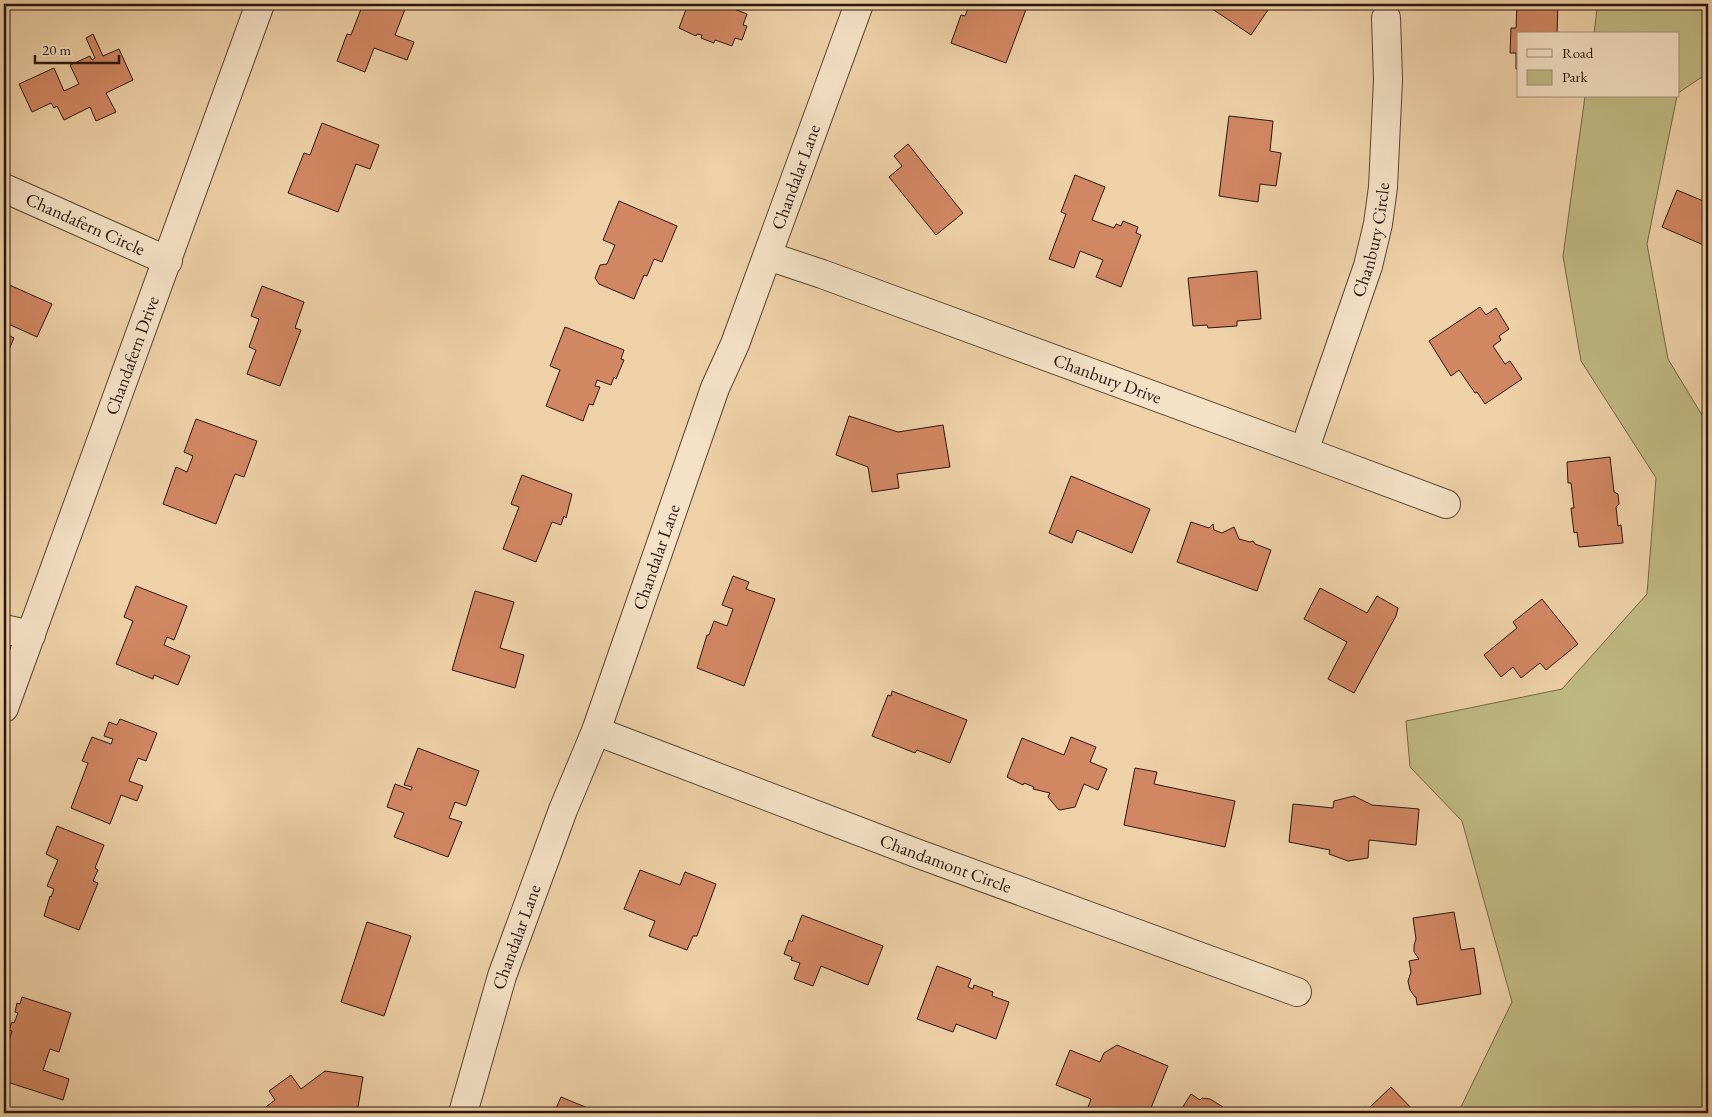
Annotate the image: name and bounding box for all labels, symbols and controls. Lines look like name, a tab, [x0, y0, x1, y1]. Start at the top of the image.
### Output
scale bar	[35, 32, 119, 64]
legend	[1517, 32, 1680, 98]
text: 20 m	[42, 40, 71, 59]
text: Road	[1562, 43, 1594, 62]
text: Park	[1562, 67, 1589, 86]
street label: Chandalar Lane	[766, 121, 825, 233]
street label: Chanbury Circle	[1346, 182, 1394, 300]
street label: Chandafern Circle	[22, 187, 149, 260]
street label: Chandafern Drive	[100, 293, 164, 418]
street label: Chanbury Drive	[1050, 348, 1165, 409]
street label: Chandalar Lane	[627, 501, 685, 613]
street label: Chandamont Circle	[877, 828, 1015, 898]
street label: Chandalar Lane	[487, 881, 546, 992]

